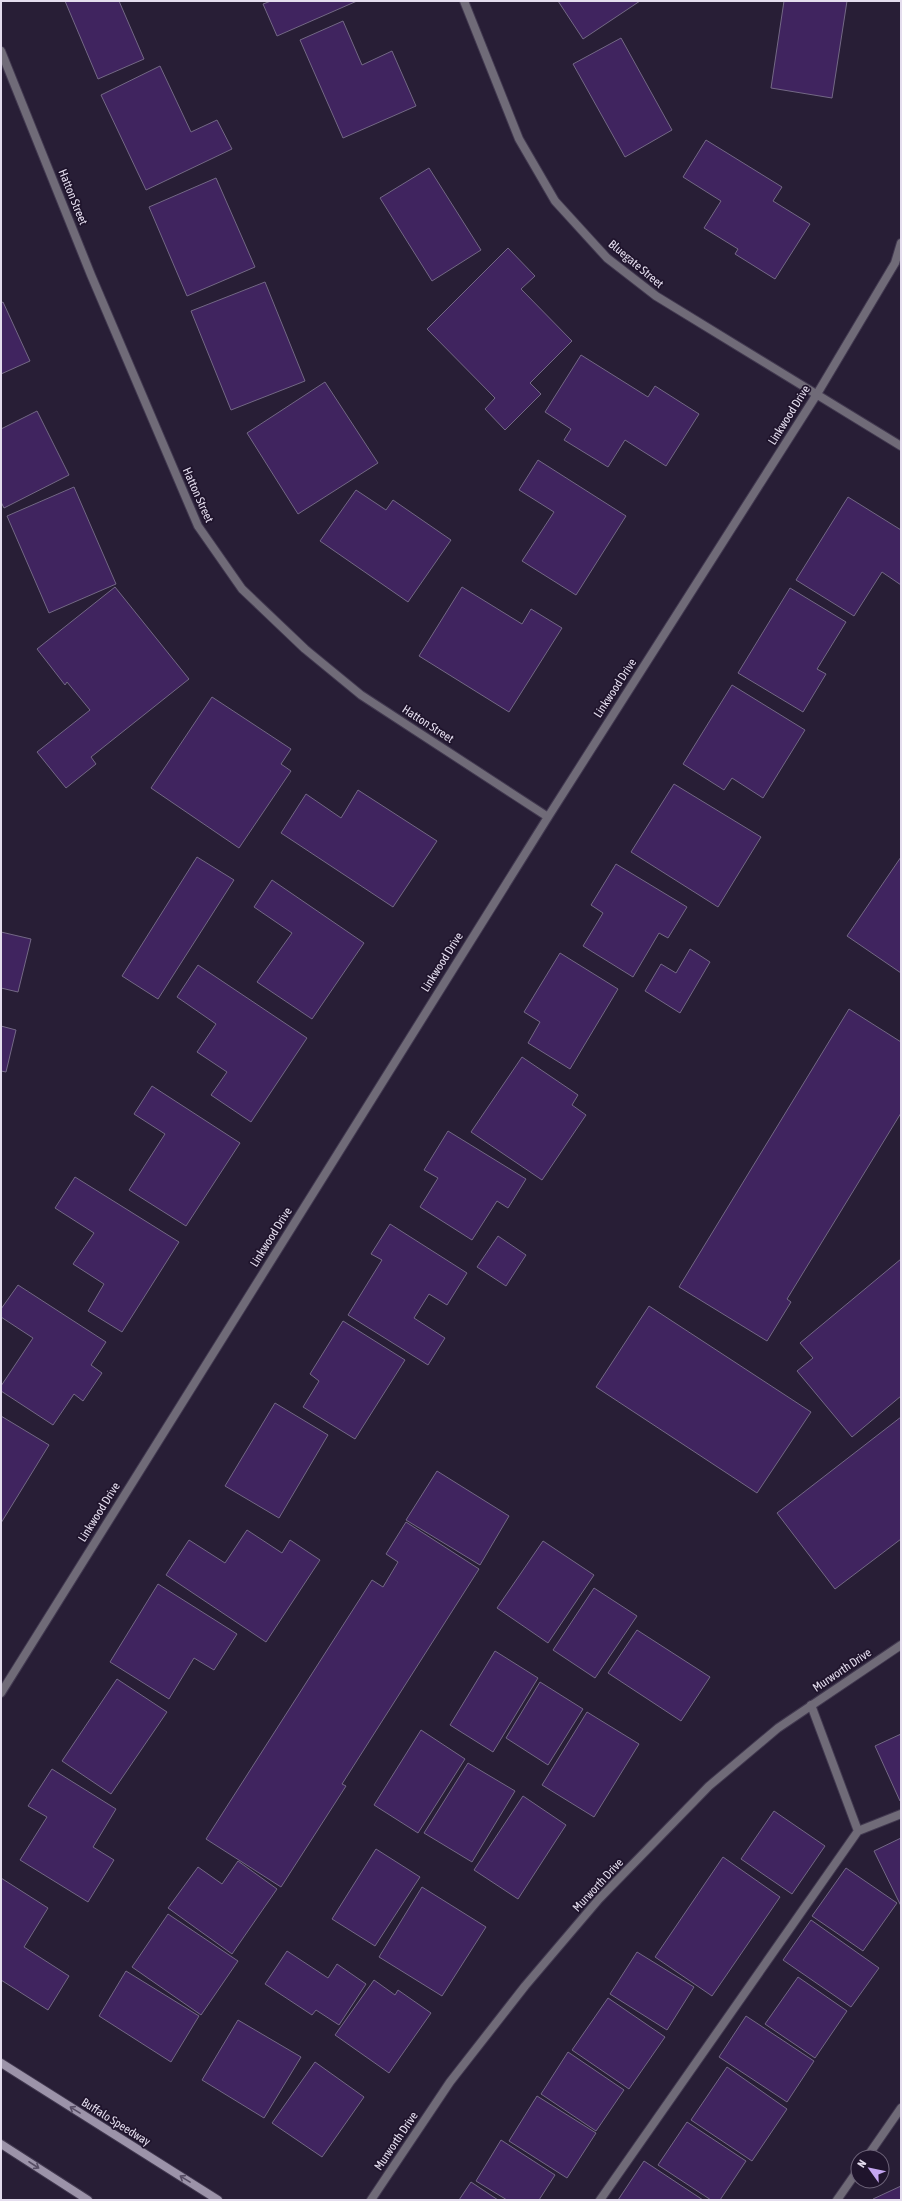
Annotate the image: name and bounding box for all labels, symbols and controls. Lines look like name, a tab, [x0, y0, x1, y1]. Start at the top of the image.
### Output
street label: Hatton Street	[55, 167, 91, 227]
street label: Bluegate Street	[606, 237, 667, 291]
street label: Linkwood Drive	[765, 383, 813, 447]
street label: Hatton Street	[180, 465, 217, 525]
street label: Linkwood Drive	[591, 656, 639, 720]
street label: Hatton Street	[400, 702, 457, 746]
street label: Linkwood Drive	[418, 930, 466, 994]
street label: Linkwood Drive	[247, 1205, 295, 1269]
street label: Linkwood Drive	[75, 1480, 123, 1544]
street label: Murworth Drive	[810, 1645, 874, 1695]
street label: Murworth Drive	[570, 1855, 626, 1915]
street label: Buffalo Speedway	[79, 2095, 153, 2149]
one-way arrow	[70, 2106, 81, 2114]
street label: Murworth Drive	[371, 2109, 421, 2173]
north arrow	[850, 2149, 890, 2189]
text: N	[855, 2158, 868, 2170]
one-way arrow	[28, 2161, 39, 2169]
one-way arrow	[179, 2175, 191, 2183]

